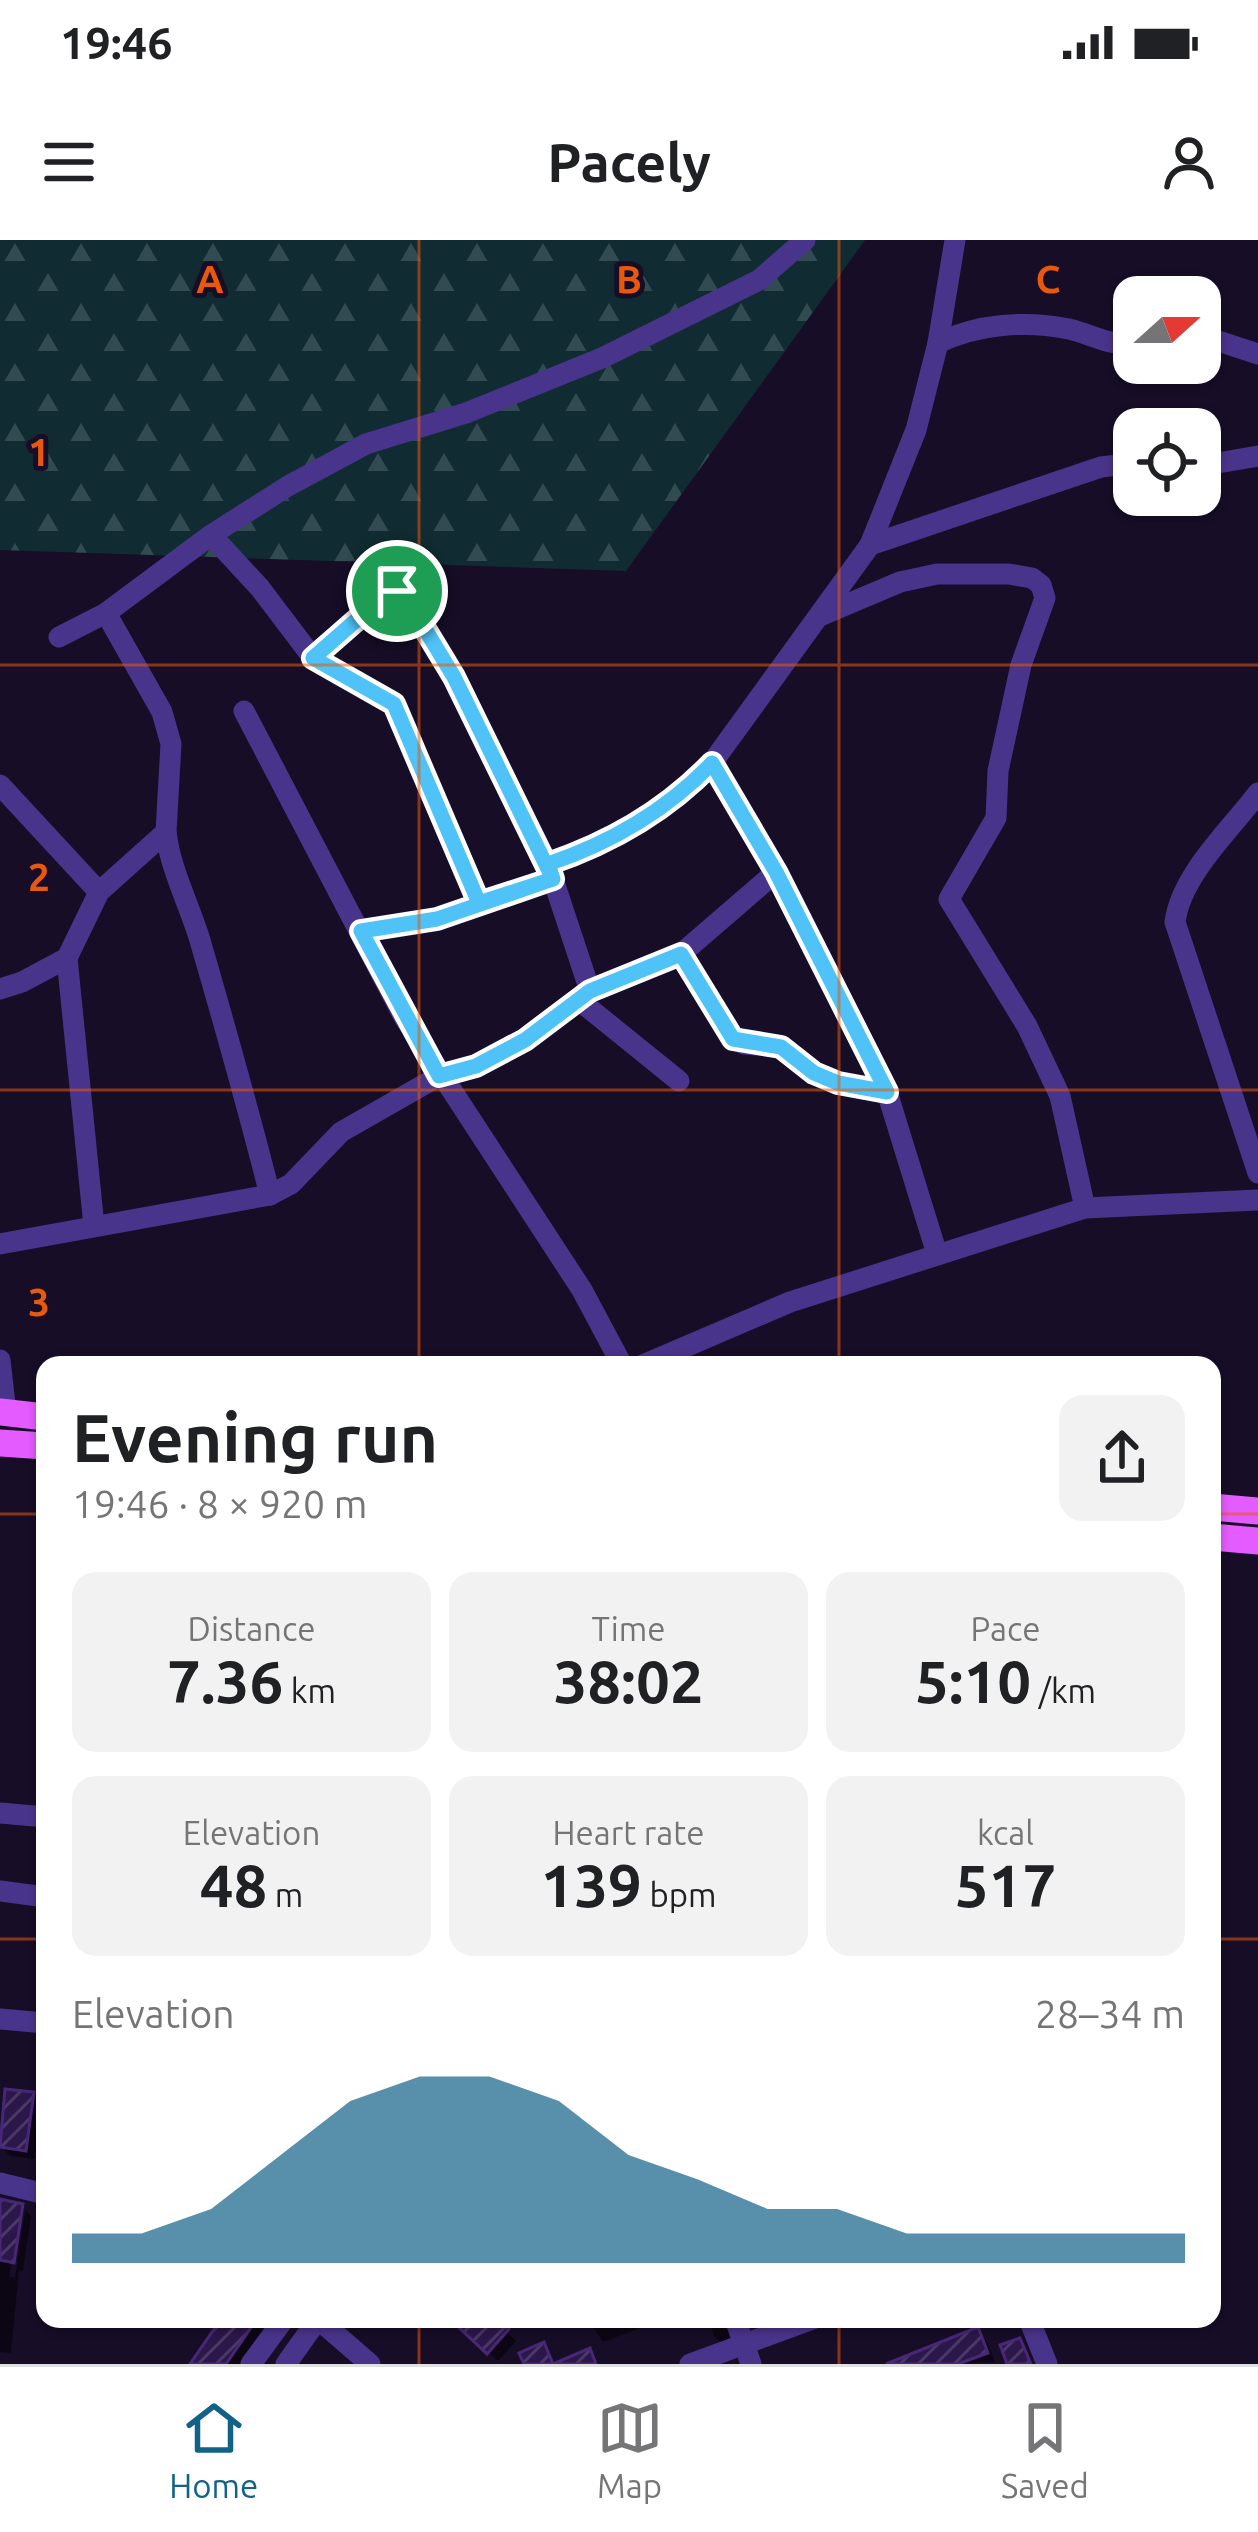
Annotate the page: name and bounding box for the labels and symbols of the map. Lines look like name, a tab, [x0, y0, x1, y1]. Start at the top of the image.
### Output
text: A	[196, 257, 224, 300]
text: B	[616, 257, 642, 300]
text: C	[1036, 257, 1061, 300]
north arrow	[1113, 276, 1221, 384]
text: 1	[28, 430, 50, 473]
pin	[346, 540, 448, 642]
text: 2	[28, 855, 50, 898]
text: 3	[28, 1280, 50, 1323]

